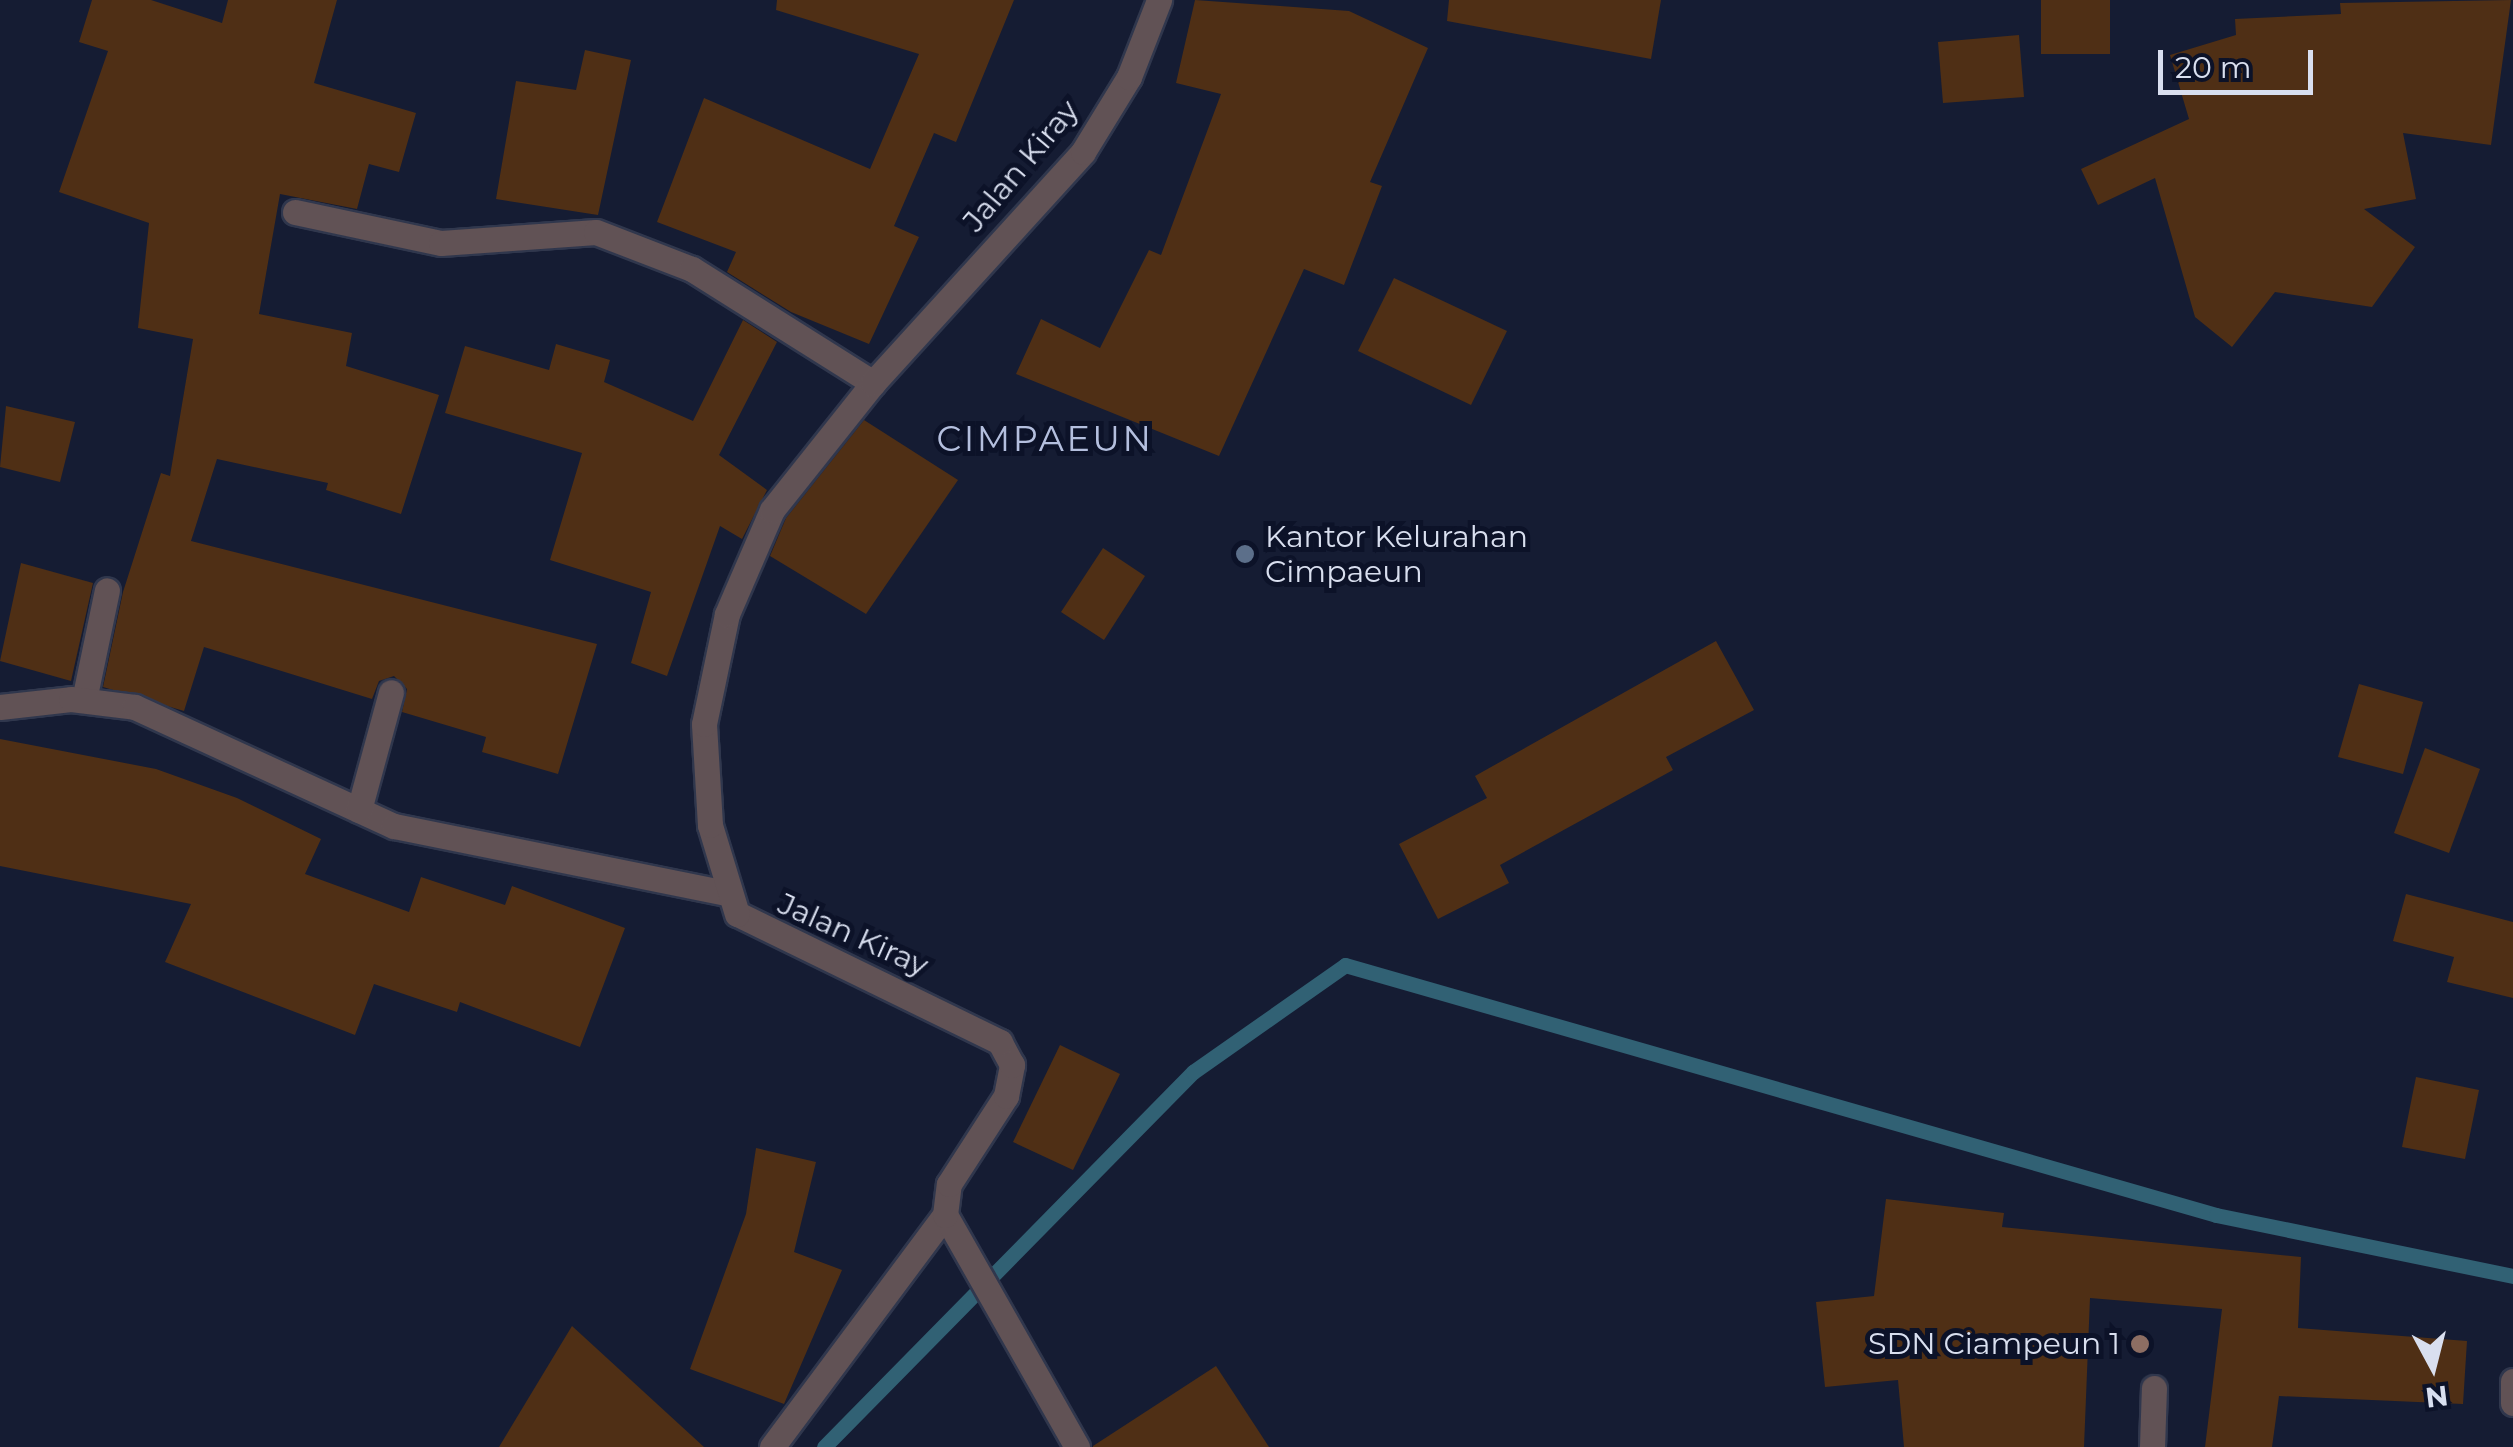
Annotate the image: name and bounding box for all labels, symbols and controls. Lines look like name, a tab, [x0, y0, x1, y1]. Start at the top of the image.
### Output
scale bar	[2163, 30, 2318, 92]
text: 20 m	[2175, 49, 2252, 86]
street label: Jalan Kiray	[956, 93, 1086, 239]
district label: CIMPAEUN	[936, 418, 1154, 460]
place label: Kantor Kelurahan Cimpaeun	[1265, 519, 1528, 590]
marker: Kantor Kelurahan Cimpaeun	[1234, 543, 1256, 565]
street label: Jalan Kiray	[772, 886, 934, 984]
north arrow	[2383, 1317, 2483, 1417]
place label: SDN Ciampeun 1	[1868, 1326, 2120, 1362]
marker: SDN Ciampeun 1	[2129, 1333, 2151, 1355]
text: N	[2423, 1379, 2450, 1415]

